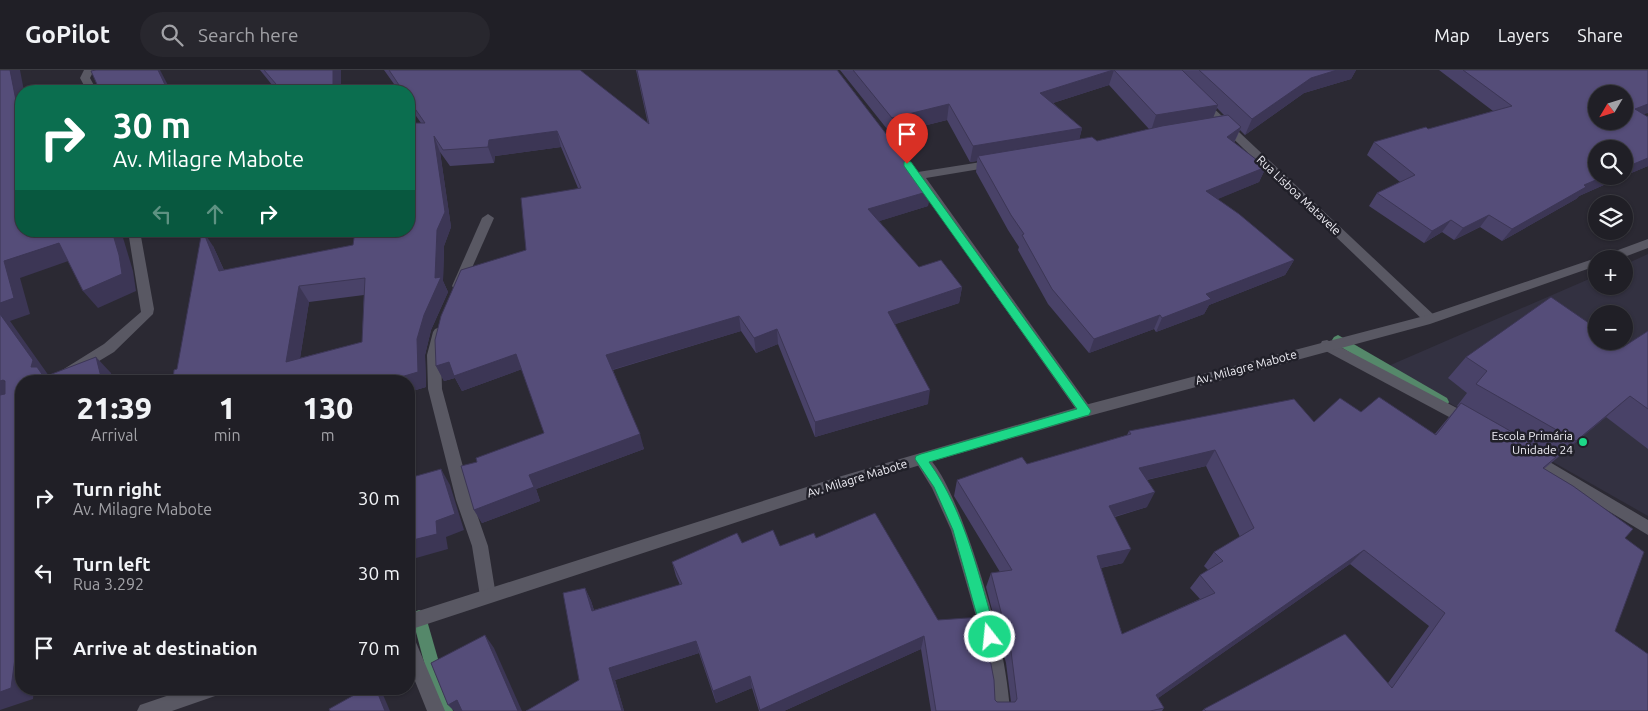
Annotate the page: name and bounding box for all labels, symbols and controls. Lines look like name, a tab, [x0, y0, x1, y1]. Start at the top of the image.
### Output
search box	[140, 12, 490, 57]
text: GoPilot	[25, 21, 110, 48]
icon: search	[158, 21, 186, 49]
text: Search here	[198, 24, 298, 46]
text: Map	[1434, 25, 1470, 45]
text: Layers	[1498, 25, 1549, 45]
text: Share	[1577, 25, 1623, 45]
north arrow	[1588, 85, 1632, 130]
map controls	[1588, 85, 1633, 350]
icon: right	[30, 105, 95, 170]
text: 30 m	[113, 105, 191, 145]
pin	[886, 113, 928, 164]
icon: arrive	[893, 120, 921, 148]
button: search	[1588, 140, 1633, 185]
text: Av. Milagre Mabote	[113, 146, 304, 171]
street label: Rua Lisboa Matavele	[1254, 153, 1344, 237]
button: layers	[1588, 195, 1633, 240]
icon: left	[148, 200, 176, 228]
icon: ahead	[201, 200, 229, 228]
icon: right	[254, 200, 282, 228]
button: +	[1588, 250, 1633, 295]
button: −	[1588, 305, 1633, 350]
street label: Av. Milagre Mabote	[1194, 347, 1298, 387]
text: 21:39	[77, 391, 152, 425]
text: 1	[219, 391, 236, 425]
text: 130	[302, 391, 353, 425]
text: Arrival	[91, 426, 138, 444]
text: min	[214, 426, 241, 444]
text: m	[321, 426, 335, 444]
place label: Escola Primária Unidade 24	[1492, 429, 1573, 456]
marker: Escola Primária Unidade 24	[1577, 436, 1589, 448]
street label: Av. Milagre Mabote	[805, 457, 909, 499]
text: Turn right	[73, 478, 161, 500]
icon: right	[30, 484, 58, 512]
text: 30 m	[358, 487, 400, 509]
text: Av. Milagre Mabote	[73, 500, 212, 518]
text: Turn left	[73, 553, 151, 575]
icon: left	[30, 559, 58, 587]
text: 30 m	[358, 562, 400, 584]
text: Rua 3.292	[73, 575, 144, 593]
position arrow	[963, 610, 1015, 662]
icon: arrive	[30, 634, 58, 662]
text: Arrive at destination	[73, 637, 258, 659]
text: 70 m	[358, 637, 400, 659]

